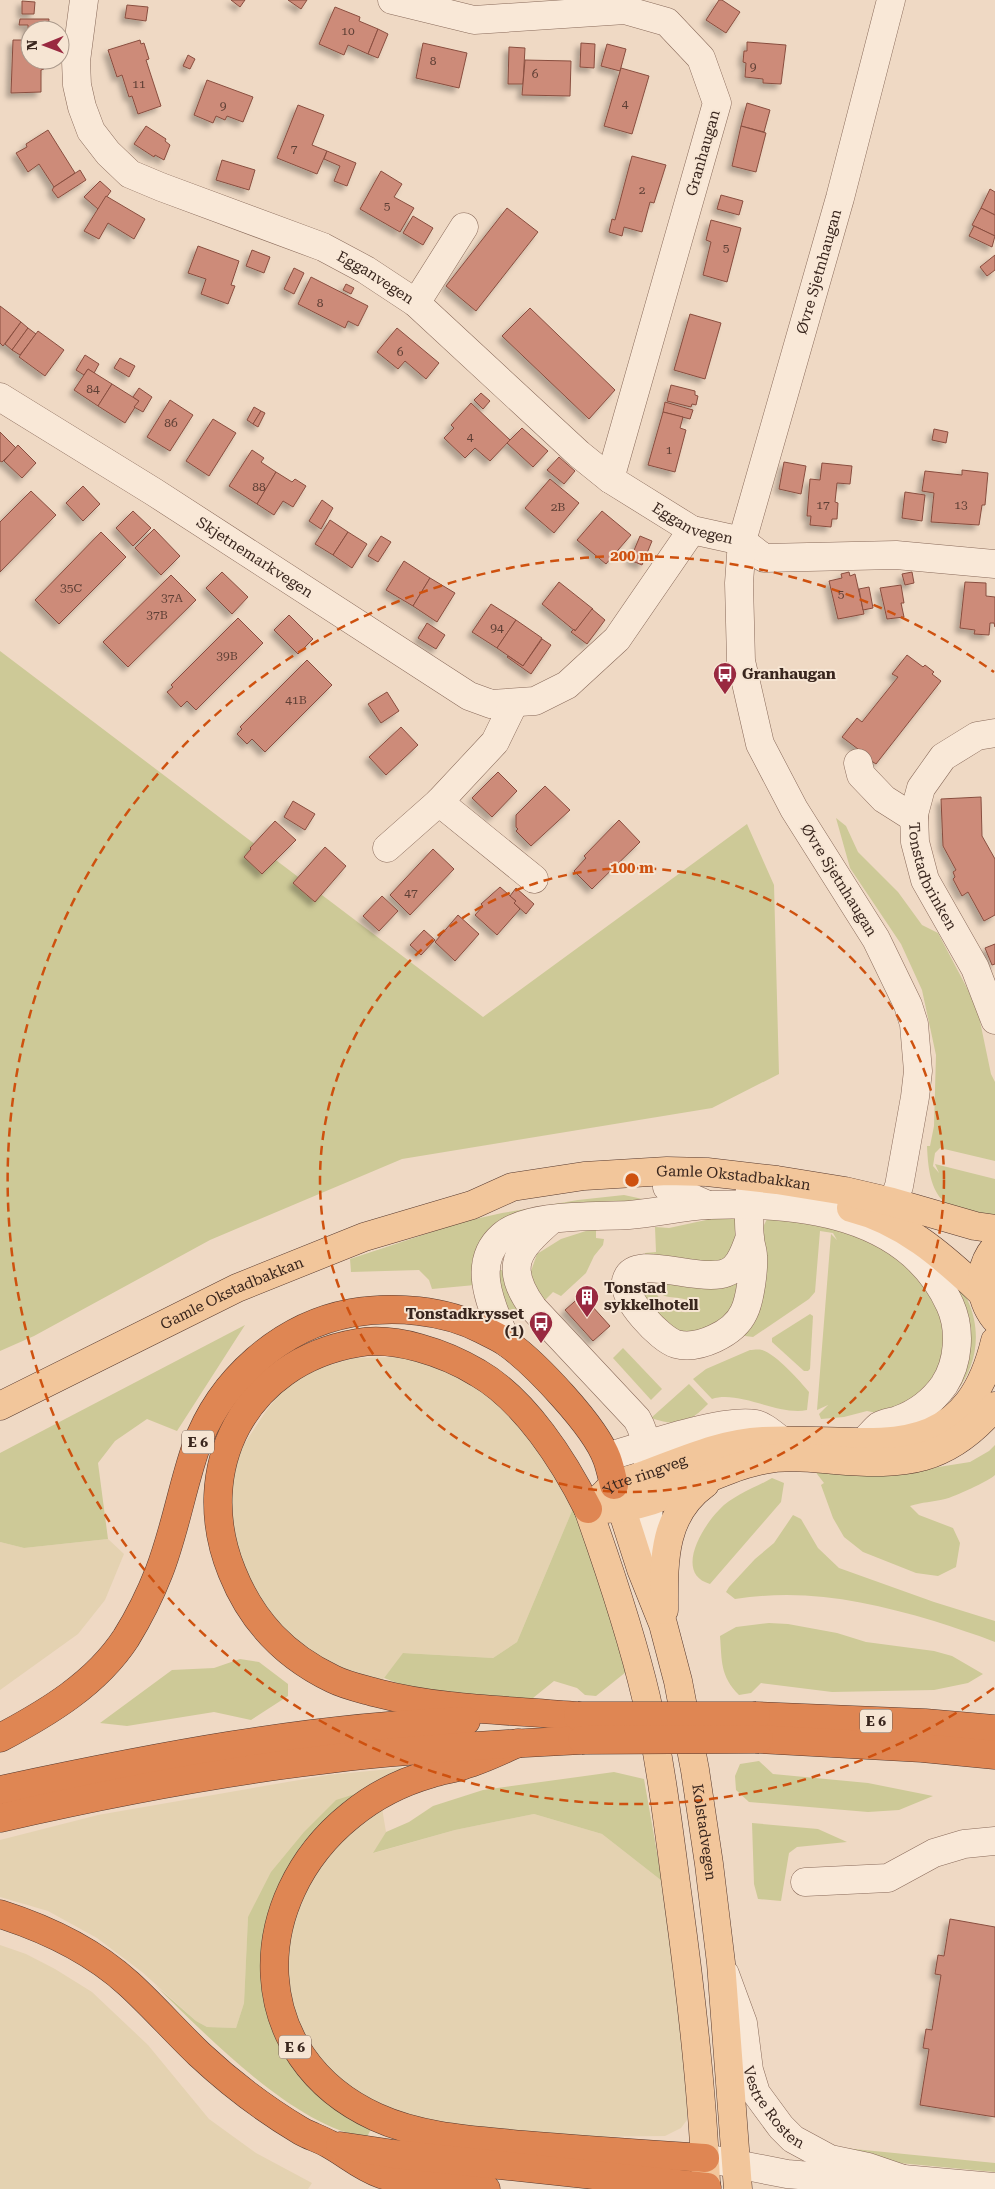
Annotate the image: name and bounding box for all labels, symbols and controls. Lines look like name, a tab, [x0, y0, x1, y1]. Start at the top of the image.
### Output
north arrow	[20, 20, 70, 70]
house number: 10	[341, 24, 355, 38]
text: N	[24, 39, 40, 51]
house number: 8	[430, 54, 437, 68]
house number: 9	[750, 60, 757, 74]
house number: 6	[532, 67, 539, 81]
house number: 11	[132, 77, 146, 91]
house number: 4	[622, 97, 629, 111]
house number: 9	[220, 99, 227, 113]
street label: Granhaugan	[682, 108, 724, 198]
house number: 7	[291, 142, 298, 156]
house number: 2	[639, 183, 646, 197]
house number: 5	[384, 199, 391, 213]
street label: Øvre Sjetnhaugan	[793, 207, 845, 336]
house number: 5	[723, 241, 730, 255]
street label: Egganvegen	[334, 247, 417, 308]
house number: 8	[317, 296, 324, 310]
house number: 6	[397, 345, 404, 359]
house number: 84	[86, 382, 100, 396]
house number: 86	[164, 416, 178, 430]
house number: 4	[467, 430, 474, 444]
house number: 1	[666, 443, 673, 457]
house number: 88	[252, 480, 266, 494]
house number: 17	[816, 498, 830, 512]
house number: 13	[954, 498, 968, 512]
street label: Egganvegen	[649, 499, 735, 548]
house number: 2B	[551, 500, 565, 514]
street label: Skjetnemarkvegen	[193, 513, 317, 602]
text: 200 m	[610, 547, 654, 565]
house number: 35C	[60, 581, 82, 595]
house number: 5	[838, 587, 845, 601]
house number: 37A	[161, 591, 184, 605]
house number: 37B	[146, 608, 168, 622]
house number: 94	[490, 621, 504, 635]
house number: 39B	[216, 649, 238, 663]
bus stop icon: Granhaugan	[712, 661, 738, 695]
place label: Granhaugan	[742, 665, 836, 683]
house number: 41B	[285, 693, 307, 707]
street label: Øvre Sjetnhaugan	[797, 821, 881, 940]
street label: Tonstadbrinken	[905, 822, 961, 934]
text: 100 m	[610, 859, 654, 877]
house number: 47	[404, 886, 418, 900]
street label: Gamle Okstadbakkan	[656, 1162, 812, 1194]
centre of rings	[623, 1171, 641, 1189]
street label: Gamle Okstadbakkan	[157, 1253, 306, 1334]
place label: Tonstad sykkelhotell	[604, 1279, 699, 1314]
building icon: Tonstad sykkelhotell	[574, 1284, 600, 1318]
place label: Tonstadkrysset (1)	[405, 1305, 524, 1340]
bus stop icon: Tonstadkrysset (1)	[528, 1310, 554, 1344]
road number: E 6	[182, 1430, 214, 1454]
street label: Ytre ringveg	[599, 1451, 690, 1499]
road number: E 6	[860, 1710, 892, 1732]
street label: Kolstadvegen	[688, 1783, 720, 1882]
road number: E 6	[279, 2035, 311, 2058]
street label: Vestre Rosten	[739, 2064, 808, 2153]

